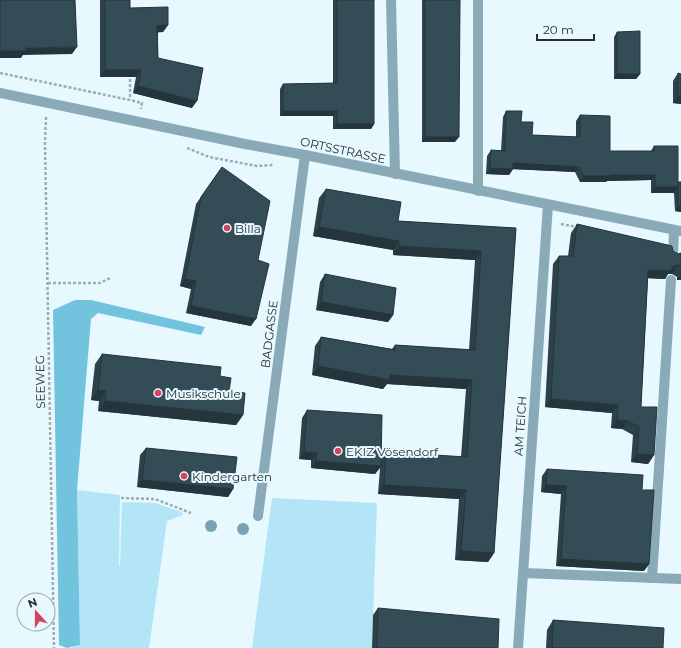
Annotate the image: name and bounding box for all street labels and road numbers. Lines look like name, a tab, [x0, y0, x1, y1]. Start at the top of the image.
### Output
street label: ORTSSTRASSE	[299, 134, 387, 166]
street label: BADGASSE	[257, 299, 281, 369]
street label: SEEWEG	[32, 355, 48, 409]
street label: AM TEICH	[510, 396, 530, 456]

